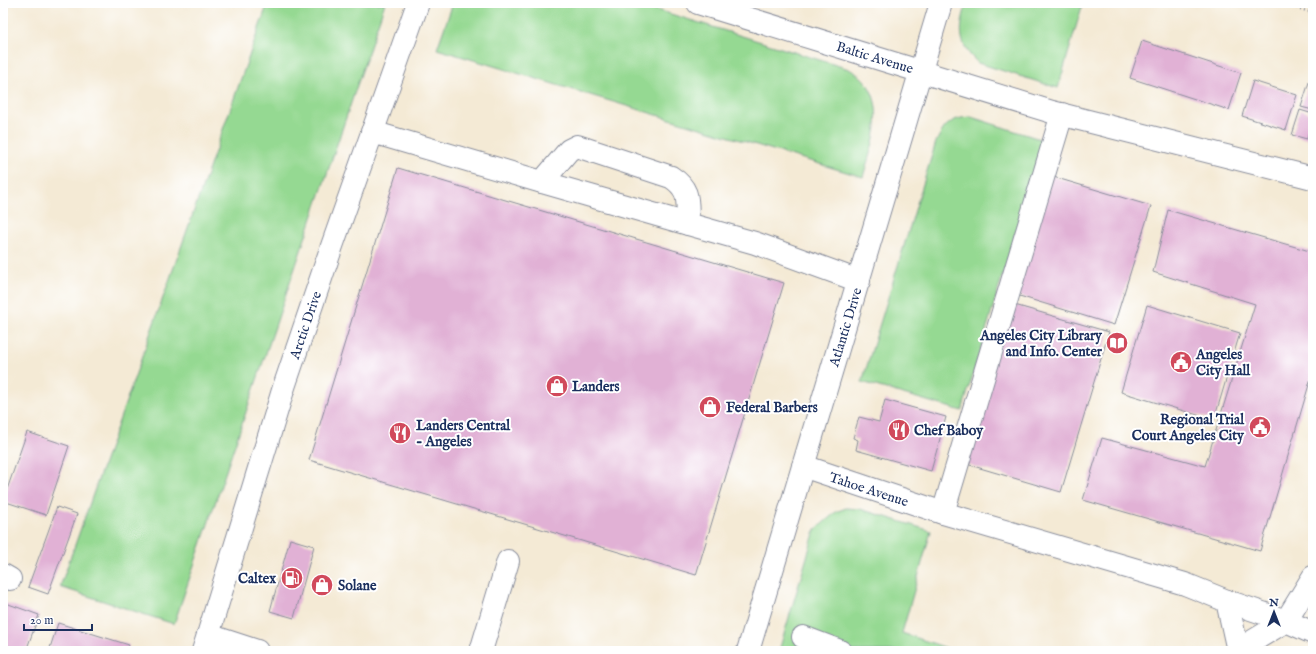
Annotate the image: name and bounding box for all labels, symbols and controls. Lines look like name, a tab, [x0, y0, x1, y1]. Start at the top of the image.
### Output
street label: Baltic Avenue	[834, 38, 916, 78]
street label: Atlantic Drive	[825, 285, 867, 370]
street label: Arctic Drive	[286, 288, 326, 363]
place label: Angeles City Library and Info. Center	[979, 327, 1103, 361]
library icon: Angeles City Library and Info. Center	[1104, 330, 1130, 356]
place label: Angeles City Hall	[1195, 346, 1251, 380]
public building icon: Angeles City Hall	[1168, 349, 1194, 375]
shop icon: Landers	[544, 373, 570, 399]
place label: Landers	[572, 378, 619, 396]
shop icon: Federal Barbers	[697, 394, 723, 420]
place label: Federal Barbers	[726, 399, 818, 417]
place label: Regional Trial Court Angeles City	[1132, 411, 1245, 445]
public building icon: Regional Trial Court Angeles City	[1247, 414, 1273, 440]
place label: Landers Central - Angeles	[416, 417, 511, 451]
restaurant icon: Chef Baboy	[886, 417, 912, 443]
restaurant icon: Landers Central - Angeles	[387, 420, 413, 446]
place label: Chef Baboy	[914, 422, 984, 440]
street label: Tahoe Avenue	[827, 469, 911, 511]
fuel station icon: Caltex	[279, 565, 305, 591]
place label: Caltex	[238, 570, 276, 588]
shop icon: Solane	[309, 572, 335, 598]
place label: Solane	[338, 577, 377, 595]
north arrow	[1254, 592, 1294, 632]
text: N	[1268, 596, 1279, 610]
scale bar	[24, 606, 92, 632]
text: 20 m	[30, 613, 53, 628]

